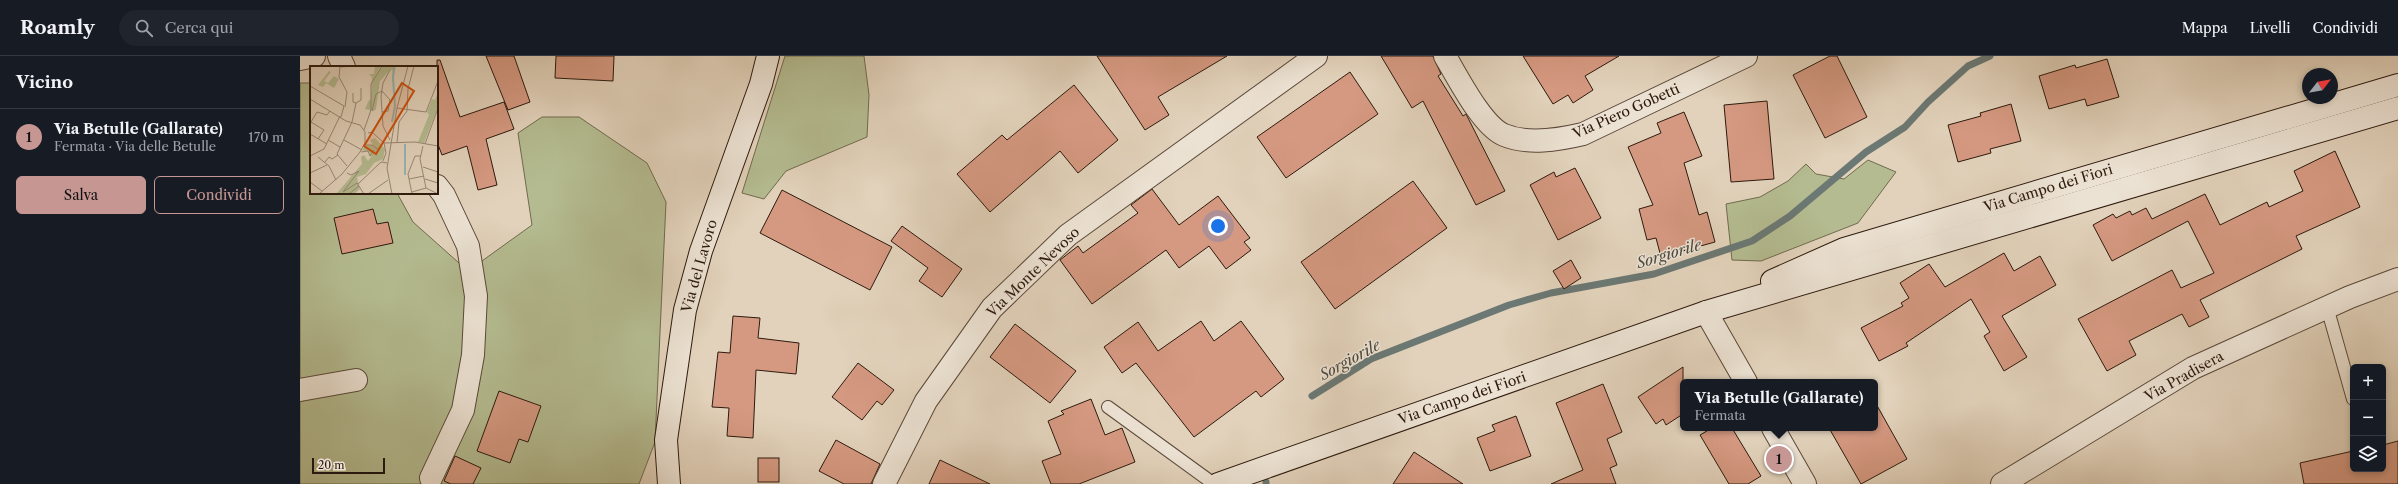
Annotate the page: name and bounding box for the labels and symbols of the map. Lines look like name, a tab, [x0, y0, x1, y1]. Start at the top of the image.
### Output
inset map	[310, 66, 438, 194]
north arrow	[2302, 68, 2338, 104]
street label: Via Piero Gobetti	[1569, 79, 1682, 143]
street label: Via Campo dei Fiori	[1980, 160, 2115, 216]
your location	[1208, 216, 1228, 236]
street label: Via del Lavoro	[677, 217, 721, 315]
street label: Via Monte Nevoso	[982, 223, 1083, 322]
water label: Sorgiorile	[1633, 234, 1704, 273]
water label: Sorgiorile	[1315, 335, 1384, 385]
street label: Via Pradisera	[2140, 347, 2227, 406]
street label: Via Campo dei Fiori	[1395, 368, 1528, 429]
pin: 1	[1766, 444, 1792, 474]
scale bar	[312, 456, 385, 475]

